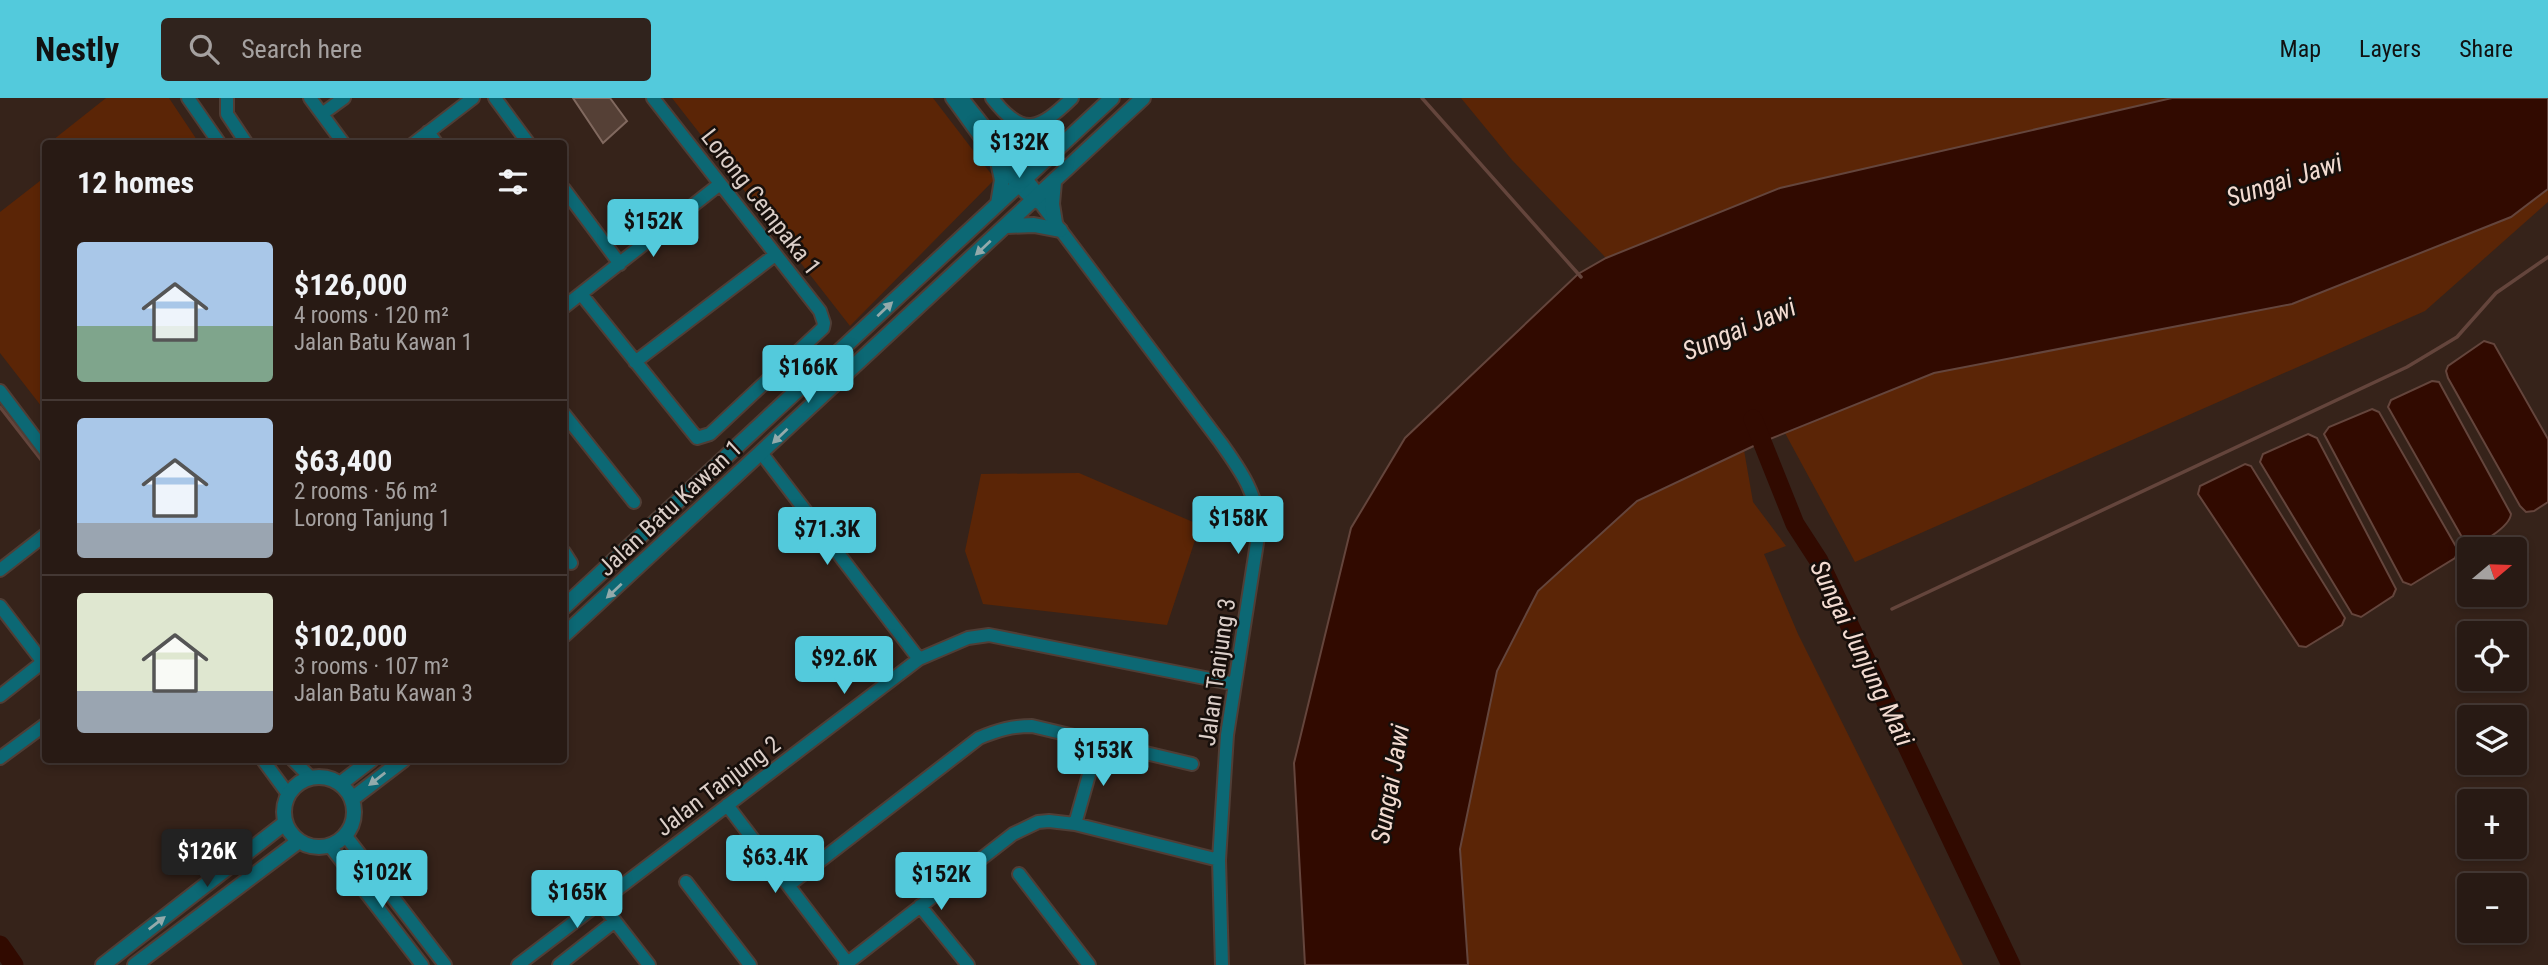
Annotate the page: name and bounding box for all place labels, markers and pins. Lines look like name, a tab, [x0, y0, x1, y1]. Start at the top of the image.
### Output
pin: $132K	[970, 120, 1068, 180]
pin: $152K	[604, 200, 702, 259]
pin: $166K	[759, 345, 857, 405]
pin: $158K	[1189, 496, 1287, 556]
pin: $71.3K	[770, 508, 884, 567]
pin: $92.6K	[787, 636, 901, 696]
pin: $153K	[1054, 728, 1152, 788]
pin: $126K	[158, 830, 256, 889]
pin: $63.4K	[718, 836, 832, 895]
pin: $102K	[333, 850, 431, 910]
pin: $152K	[892, 852, 990, 912]
pin: $165K	[528, 870, 626, 930]

